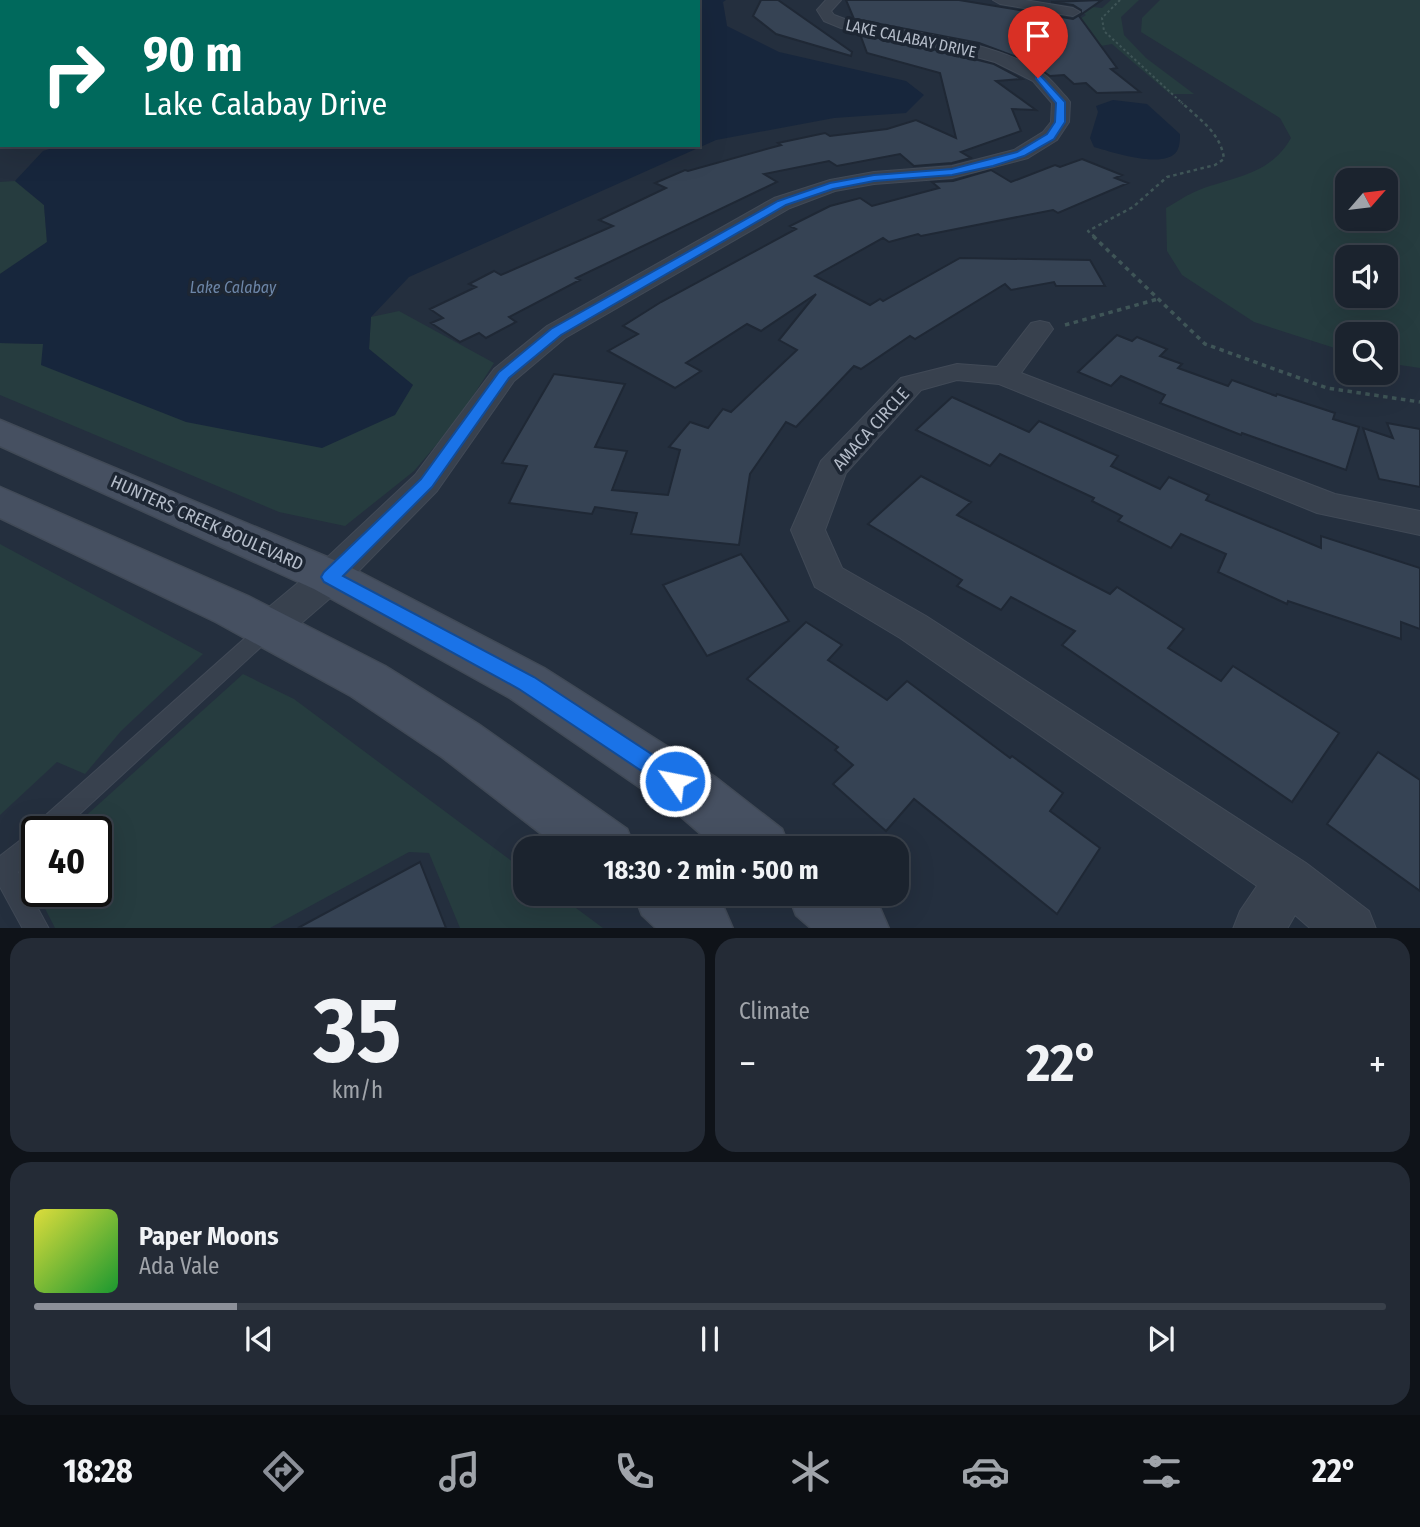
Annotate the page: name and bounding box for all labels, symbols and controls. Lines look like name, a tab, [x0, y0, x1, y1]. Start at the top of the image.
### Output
pin	[1008, 6, 1068, 78]
street label: LAKE CALABAY DRIVE	[844, 15, 978, 62]
icon: arrive	[1019, 17, 1057, 55]
text: 90 m	[143, 25, 243, 84]
icon: right	[28, 28, 119, 119]
text: Lake Calabay Drive	[143, 85, 387, 123]
north arrow	[1335, 168, 1398, 231]
map controls	[1335, 168, 1398, 385]
button: sound	[1335, 245, 1398, 308]
water label: Lake Calabay	[190, 278, 277, 297]
button: search	[1335, 322, 1398, 385]
street label: AMACA CIRCLE	[828, 383, 914, 475]
street label: HUNTERS CREEK BOULEVARD	[107, 471, 307, 575]
position arrow	[638, 744, 712, 818]
speed limit sign: 40	[21, 816, 112, 907]
text: 18:30 · 2 min · 500 m	[603, 855, 819, 886]
text: 35	[314, 976, 401, 1085]
text: Climate	[739, 997, 810, 1025]
text: 22°	[1026, 1032, 1099, 1095]
text: −	[739, 1041, 756, 1087]
text: +	[1369, 1041, 1386, 1087]
text: km/h	[332, 1076, 383, 1104]
text: Paper Moons	[139, 1221, 279, 1252]
text: Ada Vale	[139, 1252, 219, 1280]
icon: previous	[240, 1320, 278, 1358]
icon: pause	[691, 1320, 729, 1358]
icon: next	[1142, 1320, 1180, 1358]
icon: directions	[259, 1447, 308, 1496]
icon: music	[435, 1447, 484, 1496]
icon: phone	[610, 1447, 659, 1496]
icon: climate	[786, 1447, 835, 1496]
icon: car	[961, 1447, 1010, 1496]
icon: filters	[1137, 1447, 1186, 1496]
text: 18:28	[63, 1452, 133, 1490]
text: 22°	[1312, 1452, 1357, 1490]

